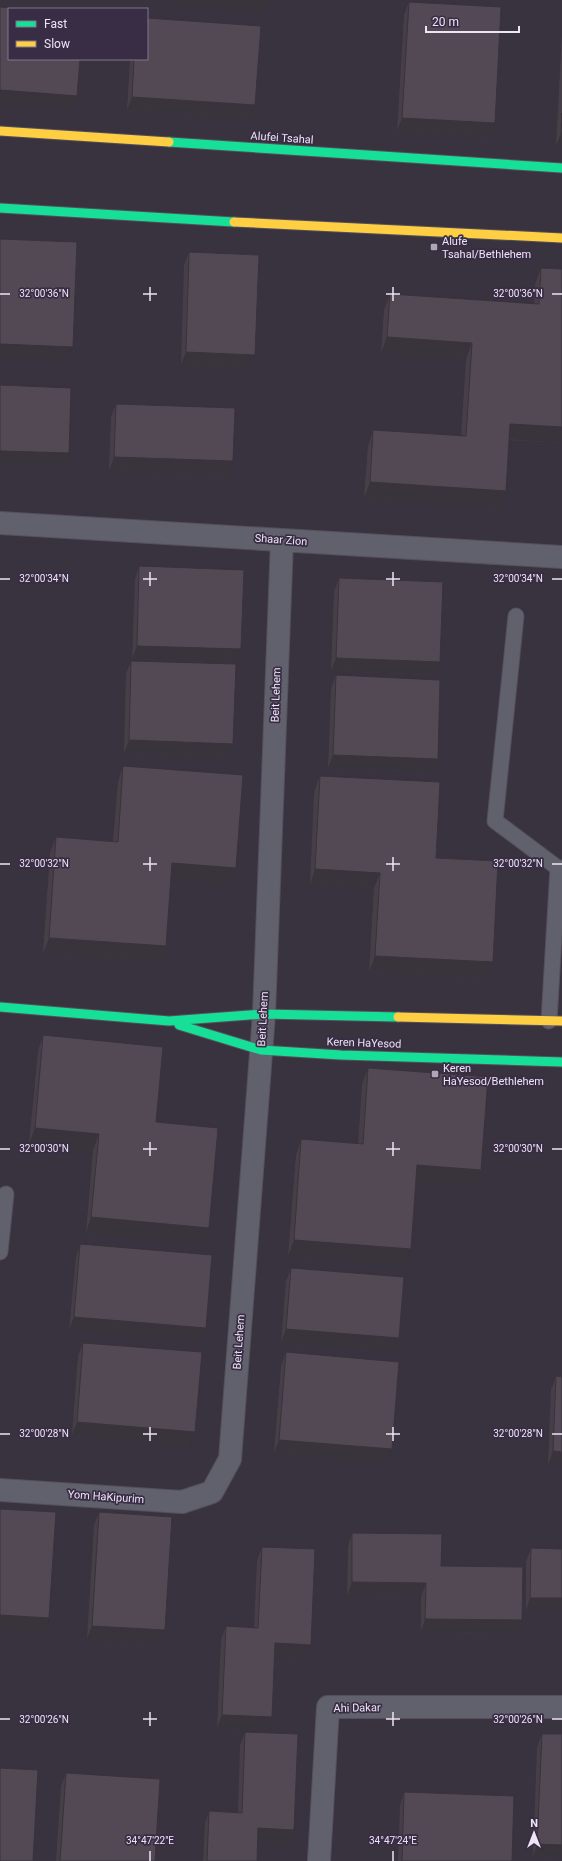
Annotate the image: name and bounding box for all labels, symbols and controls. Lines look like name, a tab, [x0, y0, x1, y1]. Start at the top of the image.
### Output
legend	[8, 8, 148, 60]
scale bar	[426, 8, 519, 34]
text: 20 m	[432, 15, 459, 29]
text: Fast	[44, 17, 67, 31]
text: Slow	[44, 37, 70, 51]
street label: Alufei Tsahal	[250, 129, 314, 147]
place label: Alufe Tsahal/Bethlehem	[442, 235, 531, 261]
marker: Alufe Tsahal/Bethlehem	[429, 242, 439, 252]
text: 32°00'36"N	[19, 288, 69, 299]
text: 32°00'36"N	[493, 288, 543, 299]
street label: Shaar Zion	[254, 532, 308, 548]
text: 32°00'34"N	[19, 573, 69, 584]
text: 32°00'34"N	[493, 573, 543, 584]
street label: Beit Lehem	[269, 667, 283, 723]
text: 32°00'32"N	[19, 858, 69, 869]
text: 32°00'32"N	[493, 858, 543, 869]
street label: Beit Lehem	[255, 991, 271, 1047]
street label: Keren HaYesod	[326, 1035, 402, 1051]
place label: Keren HaYesod/Bethlehem	[443, 1062, 544, 1088]
marker: Keren HaYesod/Bethlehem	[430, 1069, 440, 1079]
text: 32°00'30"N	[19, 1143, 69, 1154]
text: 32°00'30"N	[493, 1143, 543, 1154]
street label: Beit Lehem	[231, 1314, 247, 1370]
text: 32°00'28"N	[19, 1428, 69, 1439]
text: 32°00'28"N	[493, 1428, 543, 1439]
street label: Yom HaKipurim	[67, 1488, 145, 1506]
street label: Ahi Dakar	[333, 1701, 381, 1715]
text: 32°00'26"N	[19, 1714, 69, 1725]
text: 32°00'26"N	[493, 1714, 543, 1725]
north arrow	[514, 1813, 554, 1853]
text: N	[530, 1817, 538, 1830]
text: 34°47'22"E	[126, 1835, 174, 1846]
text: 34°47'24"E	[369, 1835, 417, 1846]

